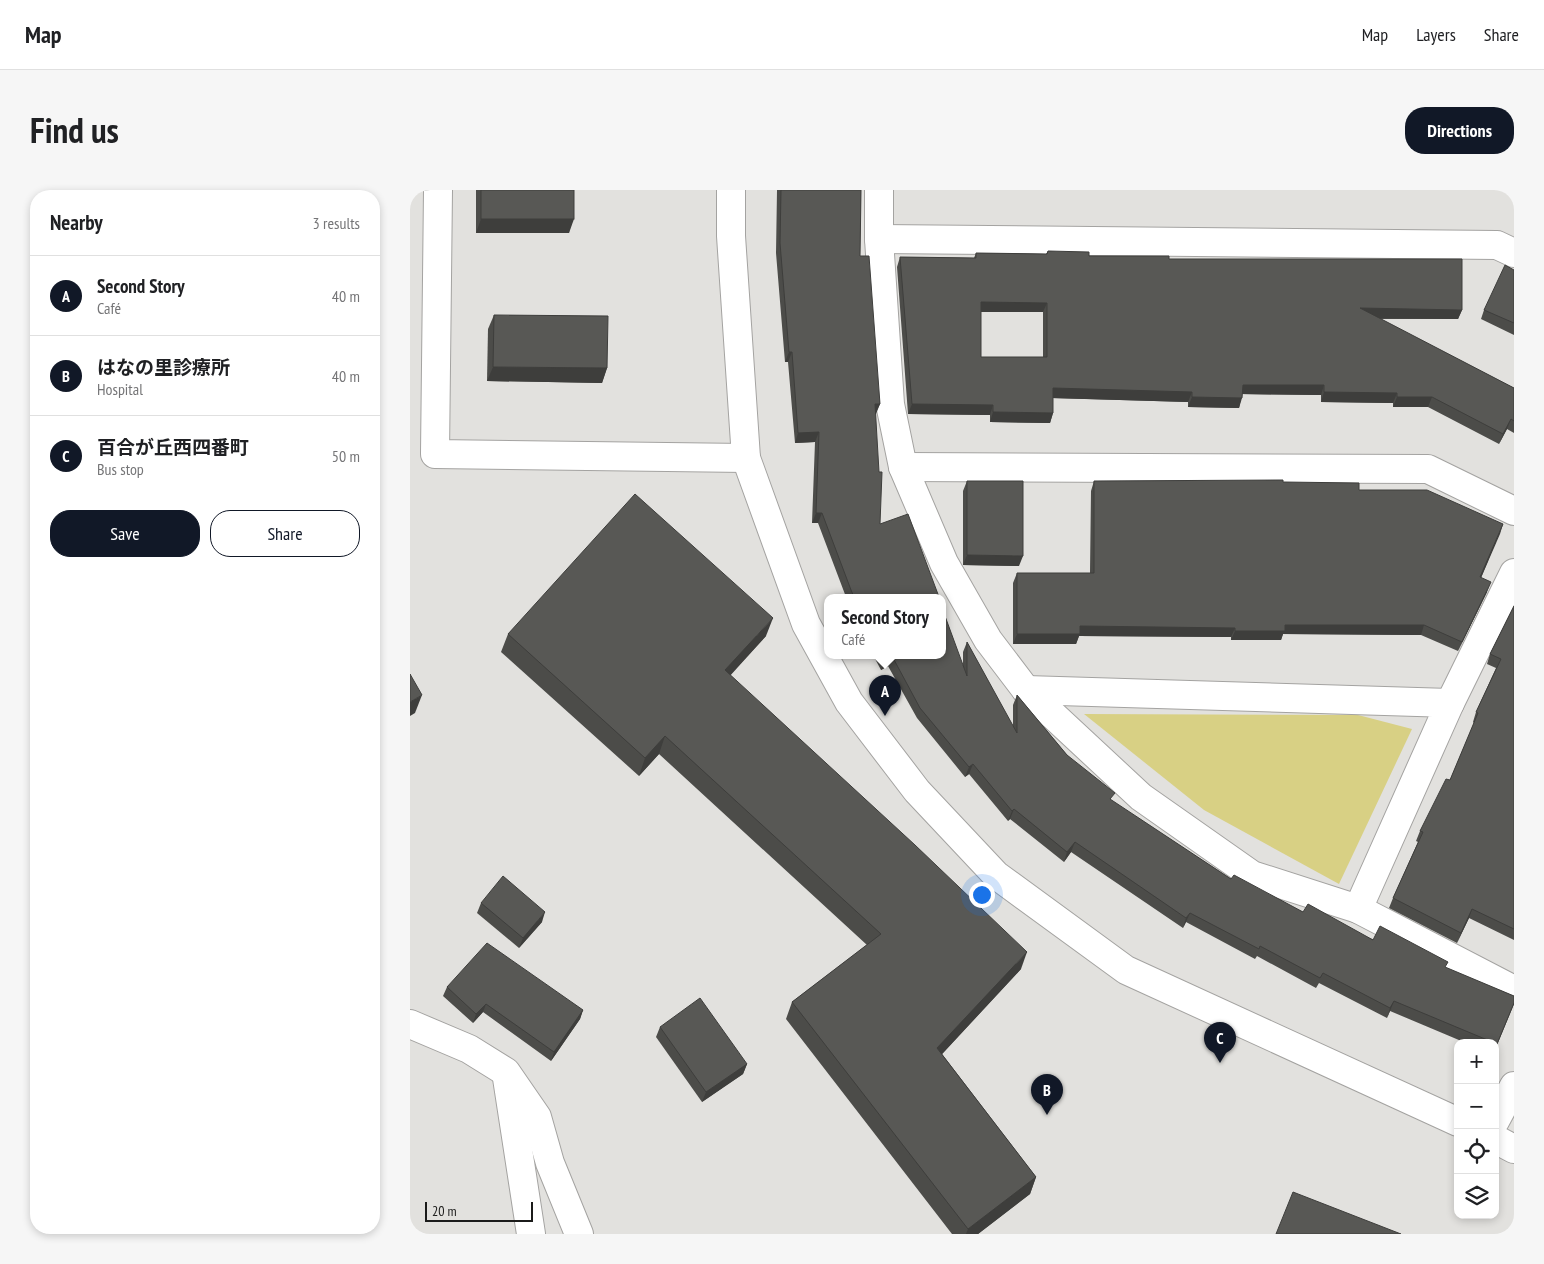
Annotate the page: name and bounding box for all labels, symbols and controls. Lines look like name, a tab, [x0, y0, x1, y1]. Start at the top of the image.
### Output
text: Map	[25, 19, 62, 50]
text: Map	[1362, 23, 1388, 46]
text: Layers	[1416, 23, 1456, 46]
text: Share	[1484, 23, 1519, 46]
text: Find us	[30, 107, 119, 153]
button: Directions	[1405, 107, 1514, 154]
text: Nearby	[50, 209, 103, 236]
text: 3 results	[313, 213, 360, 233]
text: Second Story	[97, 274, 185, 298]
text: A	[62, 286, 70, 306]
text: 40 m	[332, 286, 360, 306]
text: Café	[97, 298, 121, 318]
text: はなの里診療所	[97, 355, 230, 379]
text: B	[62, 366, 70, 386]
text: 40 m	[332, 366, 360, 386]
text: Hospital	[97, 379, 143, 399]
text: 百合が丘西四番町	[97, 435, 249, 459]
text: C	[62, 446, 70, 466]
text: 50 m	[332, 446, 360, 466]
text: Bus stop	[97, 459, 144, 479]
button: Save	[50, 510, 200, 557]
button: Share	[210, 510, 360, 557]
popup	[824, 594, 946, 659]
text: Second Story	[841, 605, 929, 629]
text: Café	[841, 629, 865, 649]
pin: A	[869, 675, 901, 716]
your location	[969, 882, 995, 908]
pin: C	[1204, 1022, 1236, 1063]
map controls	[1454, 1039, 1499, 1219]
button: +	[1454, 1039, 1499, 1084]
pin: B	[1031, 1074, 1063, 1115]
button: −	[1454, 1084, 1499, 1129]
button: locate	[1454, 1129, 1499, 1174]
button: layers	[1454, 1174, 1499, 1219]
scale bar	[425, 1199, 532, 1222]
text: 20 m	[432, 1202, 457, 1220]

